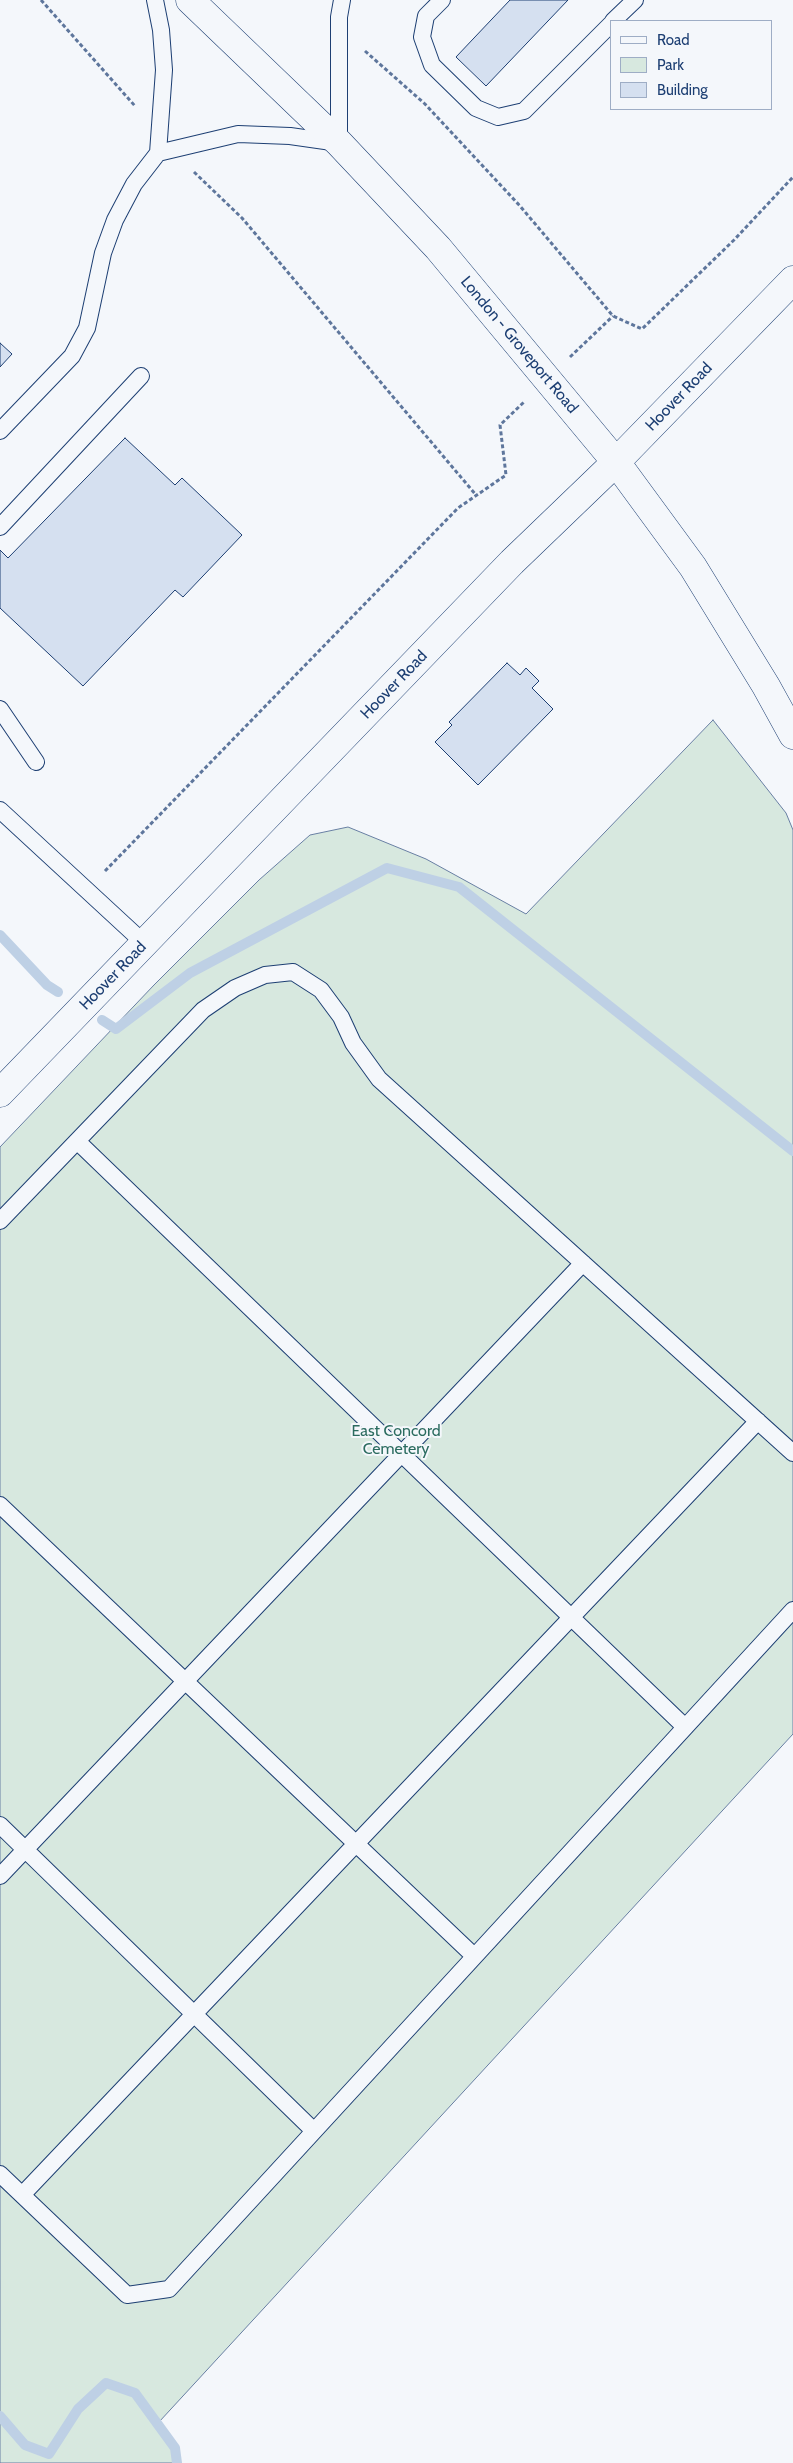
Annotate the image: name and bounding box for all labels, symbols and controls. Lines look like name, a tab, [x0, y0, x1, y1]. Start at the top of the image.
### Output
legend	[610, 20, 773, 110]
text: Road	[657, 31, 690, 49]
text: Park	[657, 56, 684, 74]
text: Building	[657, 81, 708, 99]
street label: London - Groveport Road	[456, 273, 582, 417]
street label: Hoover Road	[642, 359, 716, 435]
street label: Hoover Road	[357, 647, 431, 723]
street label: Hoover Road	[76, 938, 150, 1014]
park label: East Concord Cemetery	[351, 1421, 441, 1459]

